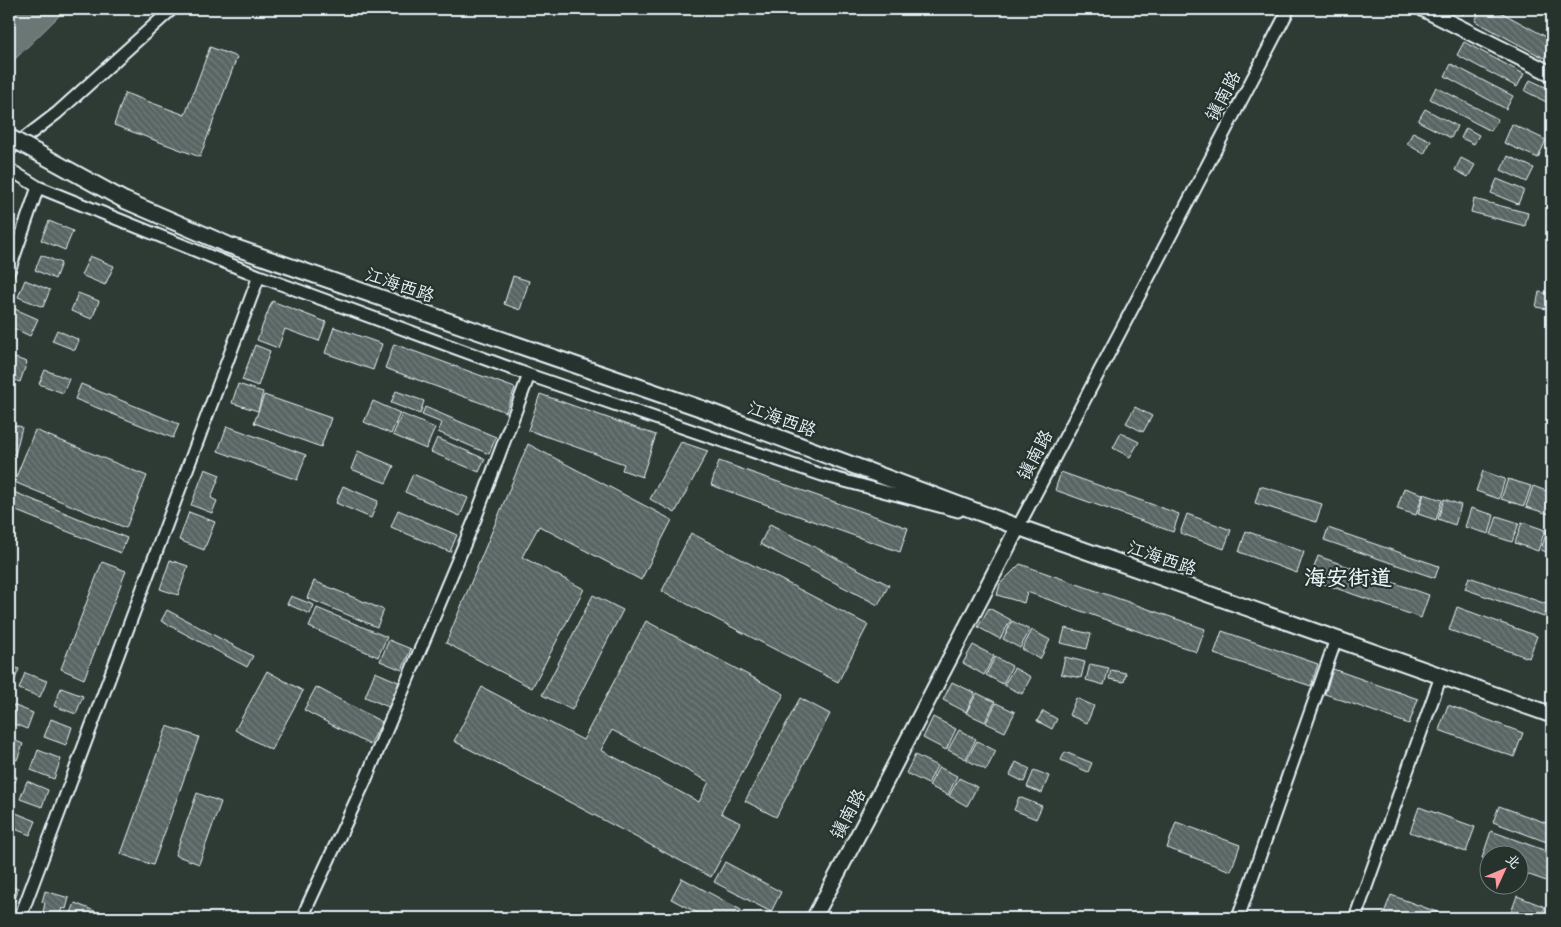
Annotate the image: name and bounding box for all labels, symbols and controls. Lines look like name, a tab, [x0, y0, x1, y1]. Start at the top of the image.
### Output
street label: 镇南路	[1196, 65, 1250, 127]
street label: 江海西路	[361, 258, 439, 312]
street label: 江海西路	[743, 392, 821, 446]
street label: 镇南路	[1008, 424, 1062, 486]
street label: 江海西路	[1123, 531, 1201, 585]
district label: 海安街道	[1304, 558, 1392, 597]
street label: 镇南路	[821, 783, 875, 845]
north arrow	[1478, 844, 1528, 894]
text: 北	[1499, 848, 1527, 875]

